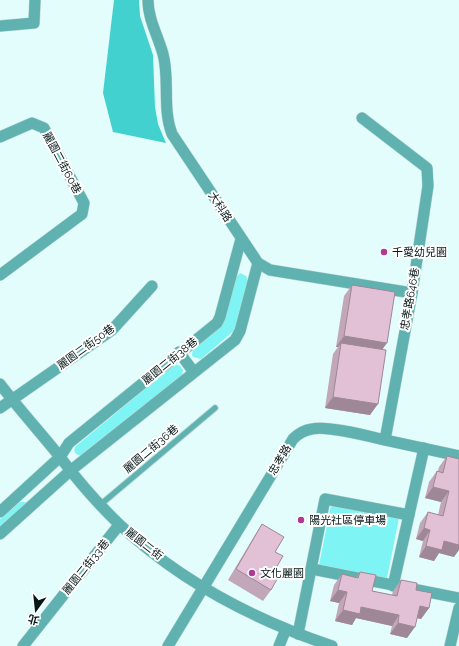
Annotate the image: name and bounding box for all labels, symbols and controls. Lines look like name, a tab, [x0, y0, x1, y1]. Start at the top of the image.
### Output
street label: 麗園二街60巷	[40, 130, 84, 196]
street label: 大科路	[206, 190, 234, 224]
place label: 千愛幼兒園	[392, 246, 447, 259]
marker: 千愛幼兒園	[379, 247, 389, 257]
street label: 忠孝路646巷	[398, 267, 422, 331]
street label: 麗園二街50巷	[55, 322, 117, 372]
street label: 麗園二街38巷	[140, 335, 200, 387]
street label: 麗園二街36巷	[121, 422, 181, 476]
street label: 忠孝路	[266, 443, 294, 477]
place label: 陽光社區停車場	[309, 514, 386, 527]
marker: 陽光社區停車場	[296, 515, 306, 525]
street label: 麗園二街	[123, 525, 165, 563]
street label: 麗園二街33巷	[60, 537, 112, 597]
place label: 文化麗園	[260, 567, 304, 580]
marker: 文化麗園	[247, 568, 257, 578]
north arrow	[16, 590, 56, 630]
text: 北	[27, 611, 41, 627]

